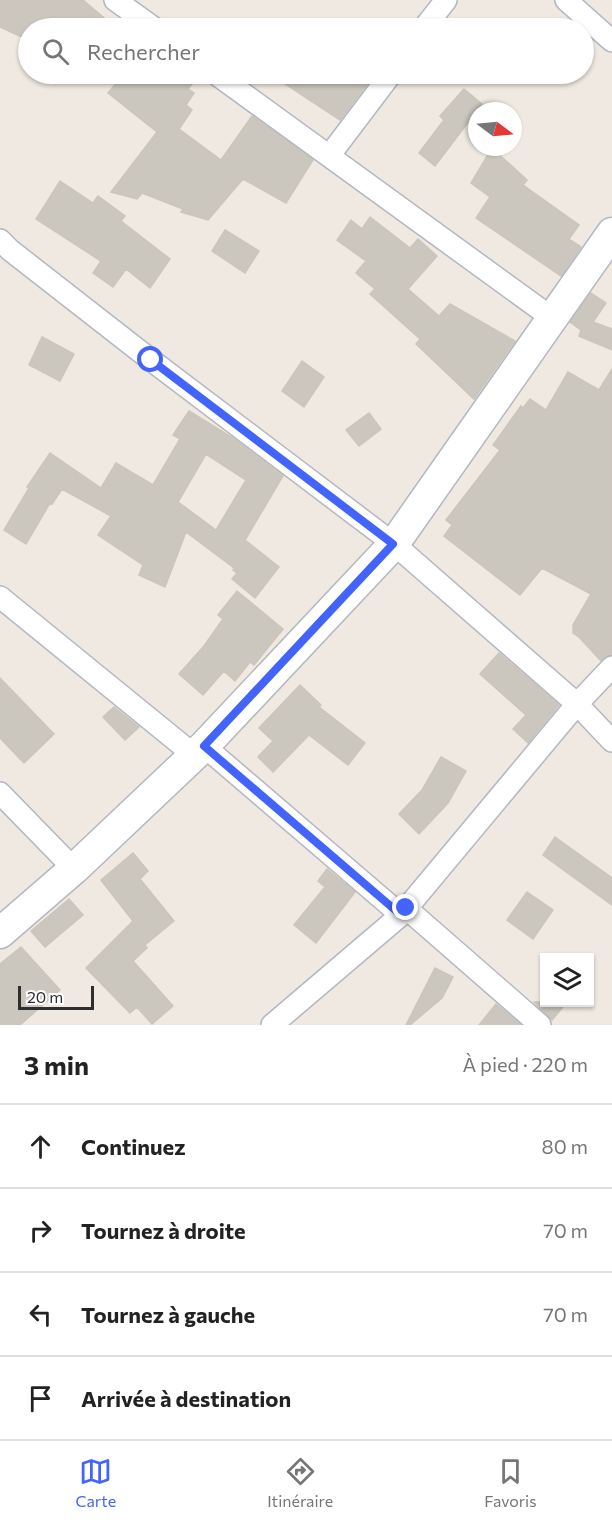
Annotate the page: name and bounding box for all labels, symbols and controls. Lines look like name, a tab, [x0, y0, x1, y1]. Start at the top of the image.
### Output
search box	[18, 18, 594, 84]
icon: search	[39, 35, 72, 68]
text: Rechercher	[87, 38, 200, 65]
north arrow	[468, 102, 522, 156]
route start	[137, 346, 163, 372]
route end	[392, 894, 418, 920]
map controls	[540, 953, 594, 1007]
button: layers	[540, 953, 594, 1007]
scale bar	[18, 983, 94, 1010]
text: 20 m	[27, 987, 63, 1006]
text: 3 min	[24, 1049, 89, 1080]
text: À pied · 220 m	[462, 1052, 588, 1076]
icon: ahead	[24, 1130, 57, 1163]
text: Continuez	[81, 1133, 186, 1160]
text: 80 m	[542, 1134, 588, 1158]
icon: right	[24, 1214, 57, 1247]
text: Tournez à droite	[81, 1217, 246, 1244]
text: 70 m	[543, 1218, 588, 1242]
icon: left	[24, 1298, 57, 1331]
text: Tournez à gauche	[81, 1301, 255, 1328]
text: 70 m	[543, 1302, 588, 1326]
icon: arrive	[24, 1382, 57, 1415]
text: Arrivée à destination	[81, 1385, 291, 1412]
tab: Carte	[76, 1455, 116, 1510]
tab: Itinéraire	[267, 1455, 333, 1510]
tab: Favoris	[484, 1455, 536, 1510]

